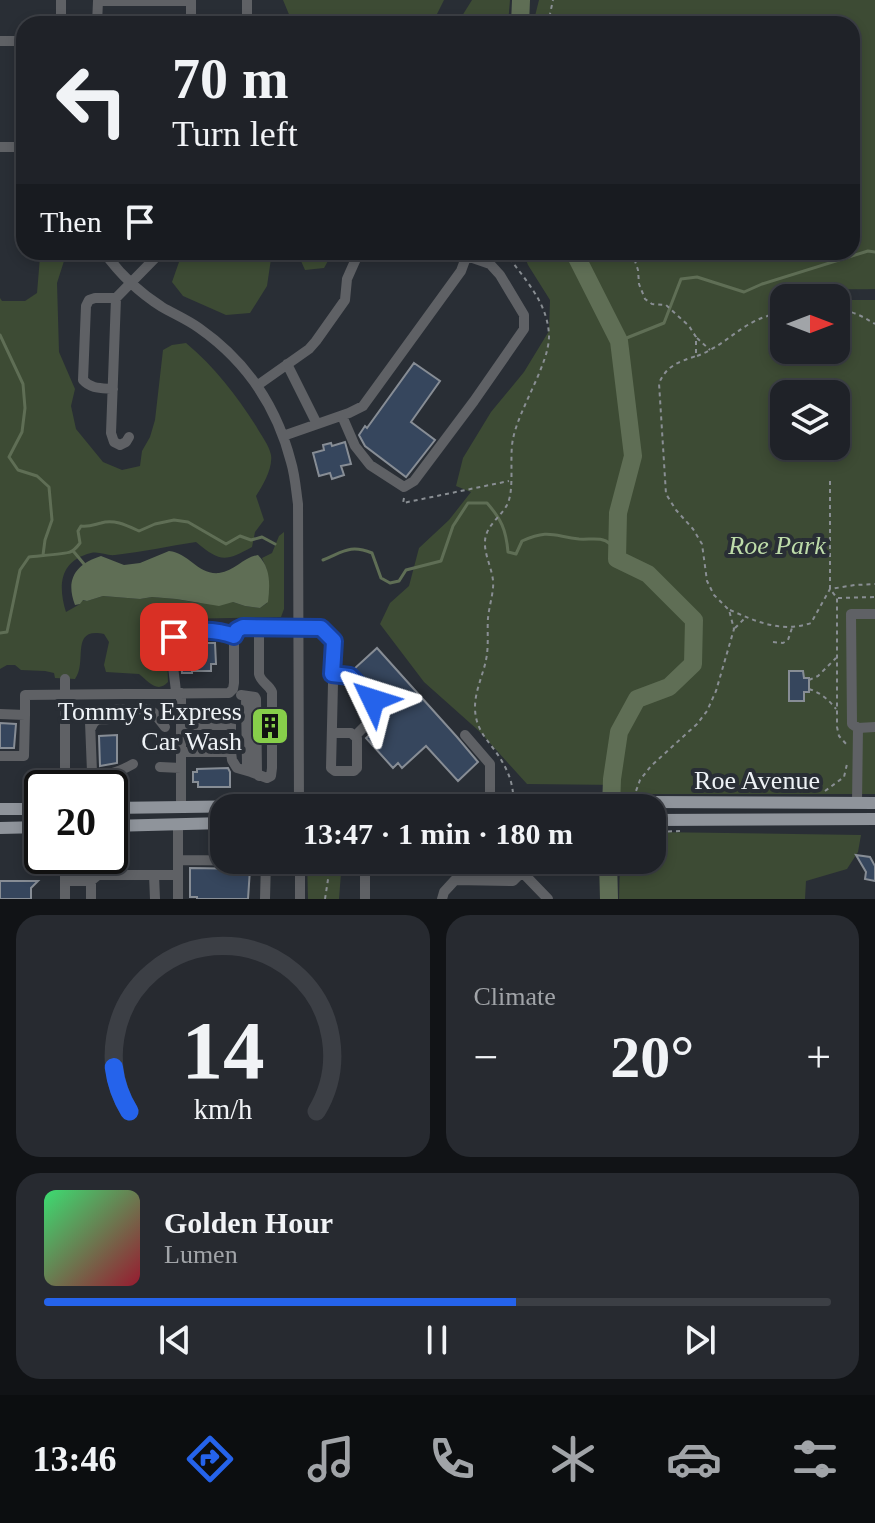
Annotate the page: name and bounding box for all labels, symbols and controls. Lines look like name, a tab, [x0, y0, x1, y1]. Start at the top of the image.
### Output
icon: left	[40, 48, 144, 152]
text: 70 m	[172, 48, 289, 110]
text: Turn left	[172, 114, 298, 154]
icon: arrive	[118, 200, 162, 244]
text: Then	[40, 205, 102, 238]
north arrow	[770, 284, 850, 364]
map controls	[770, 284, 850, 460]
button: layers	[770, 380, 850, 460]
park label: Roe Park	[727, 531, 826, 560]
pin	[140, 603, 208, 671]
icon: arrive	[152, 615, 196, 659]
position arrow	[331, 658, 415, 742]
place label: Tommy's Express Car Wash	[58, 697, 242, 756]
building icon: Tommy's Express Car Wash	[249, 705, 291, 747]
street label: Roe Avenue	[694, 766, 820, 795]
speed limit sign: 20	[24, 770, 128, 874]
text: 13:47 · 1 min · 180 m	[303, 817, 573, 850]
text: Climate	[474, 982, 556, 1011]
text: 14	[181, 1004, 264, 1096]
text: 20°	[610, 1024, 694, 1090]
text: −	[474, 1033, 498, 1082]
text: +	[806, 1033, 831, 1082]
text: km/h	[193, 1094, 252, 1125]
text: Golden Hour	[164, 1206, 333, 1239]
text: Lumen	[164, 1240, 238, 1269]
icon: previous	[153, 1318, 197, 1362]
icon: pause	[415, 1318, 459, 1362]
icon: next	[678, 1318, 722, 1362]
icon: directions	[182, 1431, 238, 1487]
icon: music	[303, 1431, 359, 1487]
icon: phone	[424, 1431, 480, 1487]
icon: climate	[545, 1431, 601, 1487]
icon: car	[666, 1431, 722, 1487]
icon: filters	[787, 1431, 843, 1487]
text: 13:46	[33, 1439, 117, 1479]

